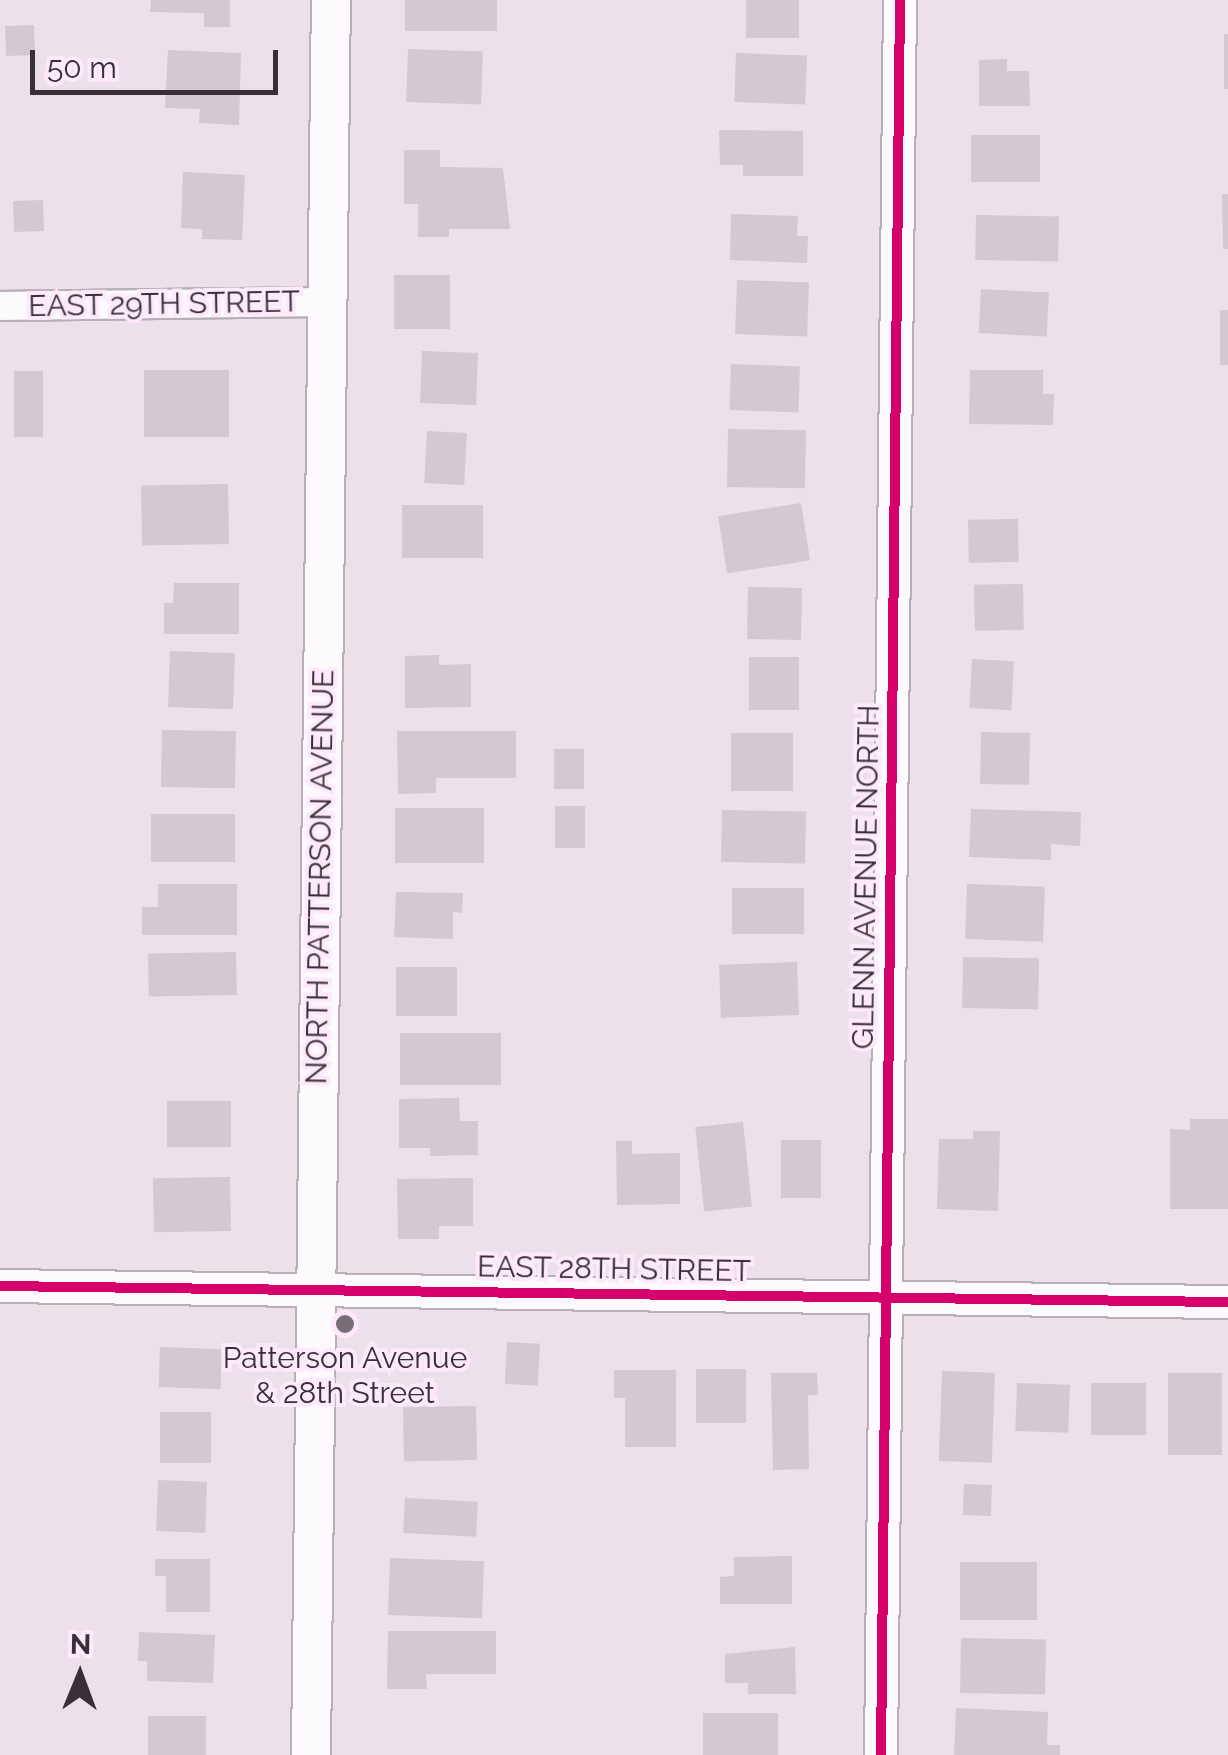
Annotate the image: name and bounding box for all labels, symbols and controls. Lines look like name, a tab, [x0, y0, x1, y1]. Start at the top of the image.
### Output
scale bar	[35, 30, 282, 92]
text: 50 m	[47, 50, 117, 85]
street label: EAST 29TH STREET	[28, 284, 300, 324]
street label: NORTH PATTERSON AVENUE	[298, 669, 342, 1085]
street label: GLENN AVENUE NORTH	[845, 704, 887, 1050]
street label: EAST 28TH STREET	[476, 1249, 752, 1289]
marker: Patterson Avenue & 28th Street	[334, 1313, 356, 1335]
place label: Patterson Avenue & 28th Street	[222, 1340, 468, 1410]
north arrow	[30, 1625, 130, 1725]
text: N	[70, 1628, 92, 1661]

